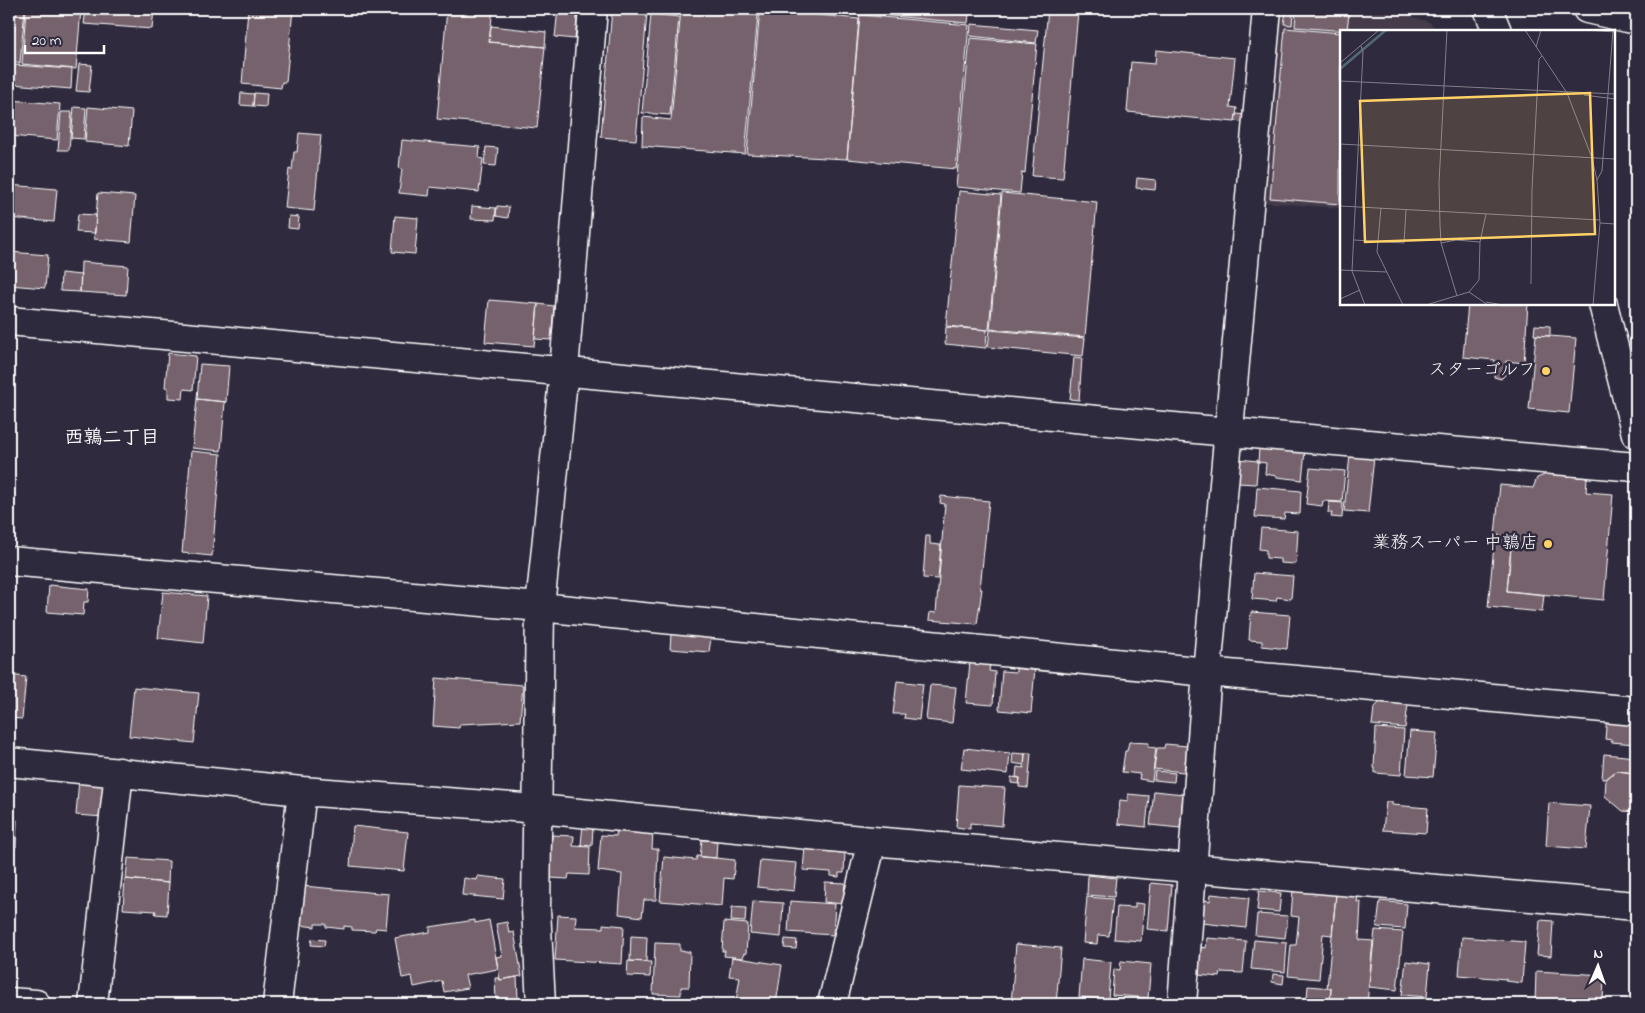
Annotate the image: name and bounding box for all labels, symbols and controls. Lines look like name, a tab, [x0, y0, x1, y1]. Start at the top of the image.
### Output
scale bar	[25, 22, 104, 54]
text: 20 m	[32, 30, 62, 52]
inset map	[1340, 30, 1615, 305]
place label: スターゴルフ	[1428, 358, 1536, 384]
marker: スターゴルフ	[1540, 365, 1552, 377]
district label: 西鶉二丁目	[64, 425, 160, 452]
place label: 業務スーパー 中鶉店	[1372, 531, 1538, 557]
marker: 業務スーパー 中鶉店	[1542, 538, 1554, 550]
north arrow	[1572, 940, 1622, 990]
text: N	[1593, 944, 1603, 965]

